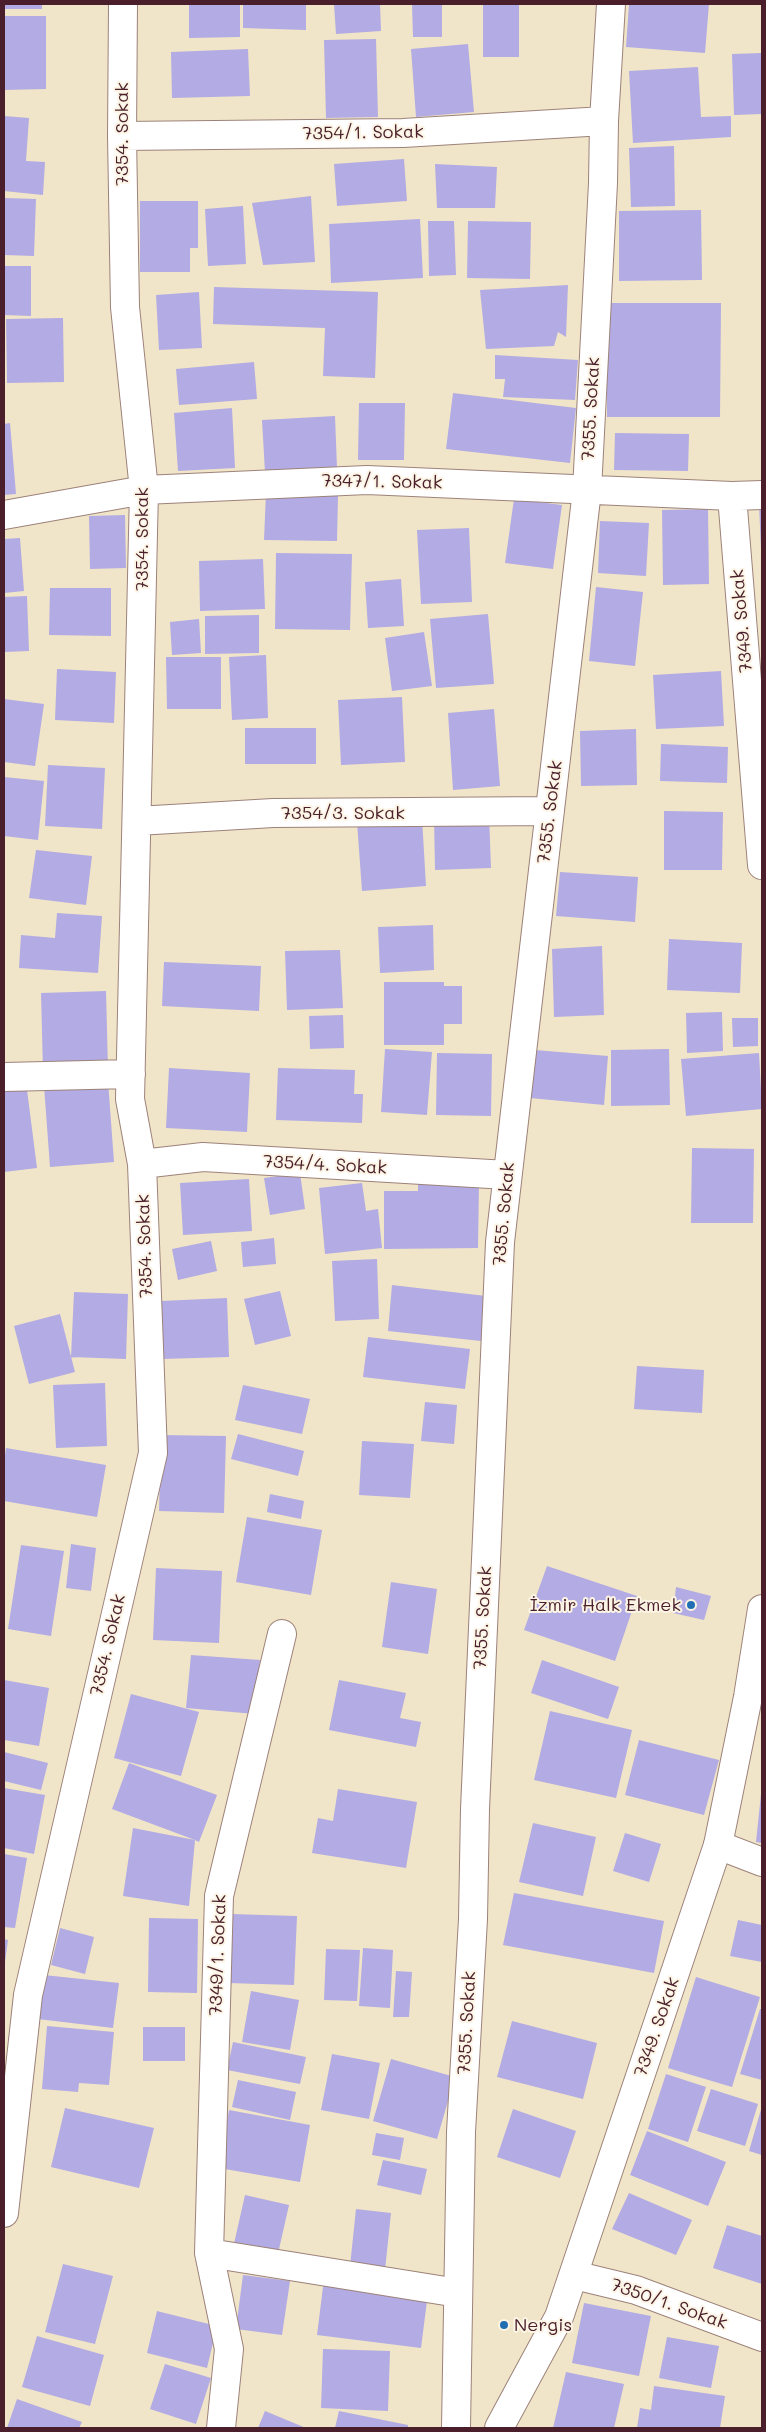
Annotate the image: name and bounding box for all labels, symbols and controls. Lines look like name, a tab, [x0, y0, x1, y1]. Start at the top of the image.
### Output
street label: 7354. Sokak	[111, 82, 133, 186]
street label: 7354/1. Sokak	[302, 121, 424, 145]
street label: 7355. Sokak	[577, 357, 605, 461]
street label: 7347/1. Sokak	[321, 470, 443, 494]
street label: 7354. Sokak	[131, 487, 153, 591]
street label: 7349. Sokak	[727, 568, 757, 674]
street label: 7355. Sokak	[533, 759, 567, 865]
street label: 7354/3. Sokak	[281, 802, 405, 824]
street label: 7354/4. Sokak	[263, 1151, 387, 1179]
street label: 7355. Sokak	[489, 1161, 519, 1267]
street label: 7354. Sokak	[132, 1194, 158, 1298]
street label: 7355. Sokak	[469, 1566, 497, 1670]
street label: 7354. Sokak	[86, 1592, 130, 1698]
place label: İzmir Halk Ekmek	[530, 1594, 681, 1616]
marker: İzmir Halk Ekmek	[685, 1599, 697, 1611]
street label: 7349/1. Sokak	[205, 1894, 231, 2016]
street label: 7355. Sokak	[453, 1971, 481, 2075]
street label: 7349. Sokak	[630, 1974, 684, 2080]
street label: 7350/1. Sokak	[608, 2274, 730, 2334]
place label: Nergis	[514, 2314, 572, 2336]
marker: Nergis	[498, 2319, 510, 2331]

